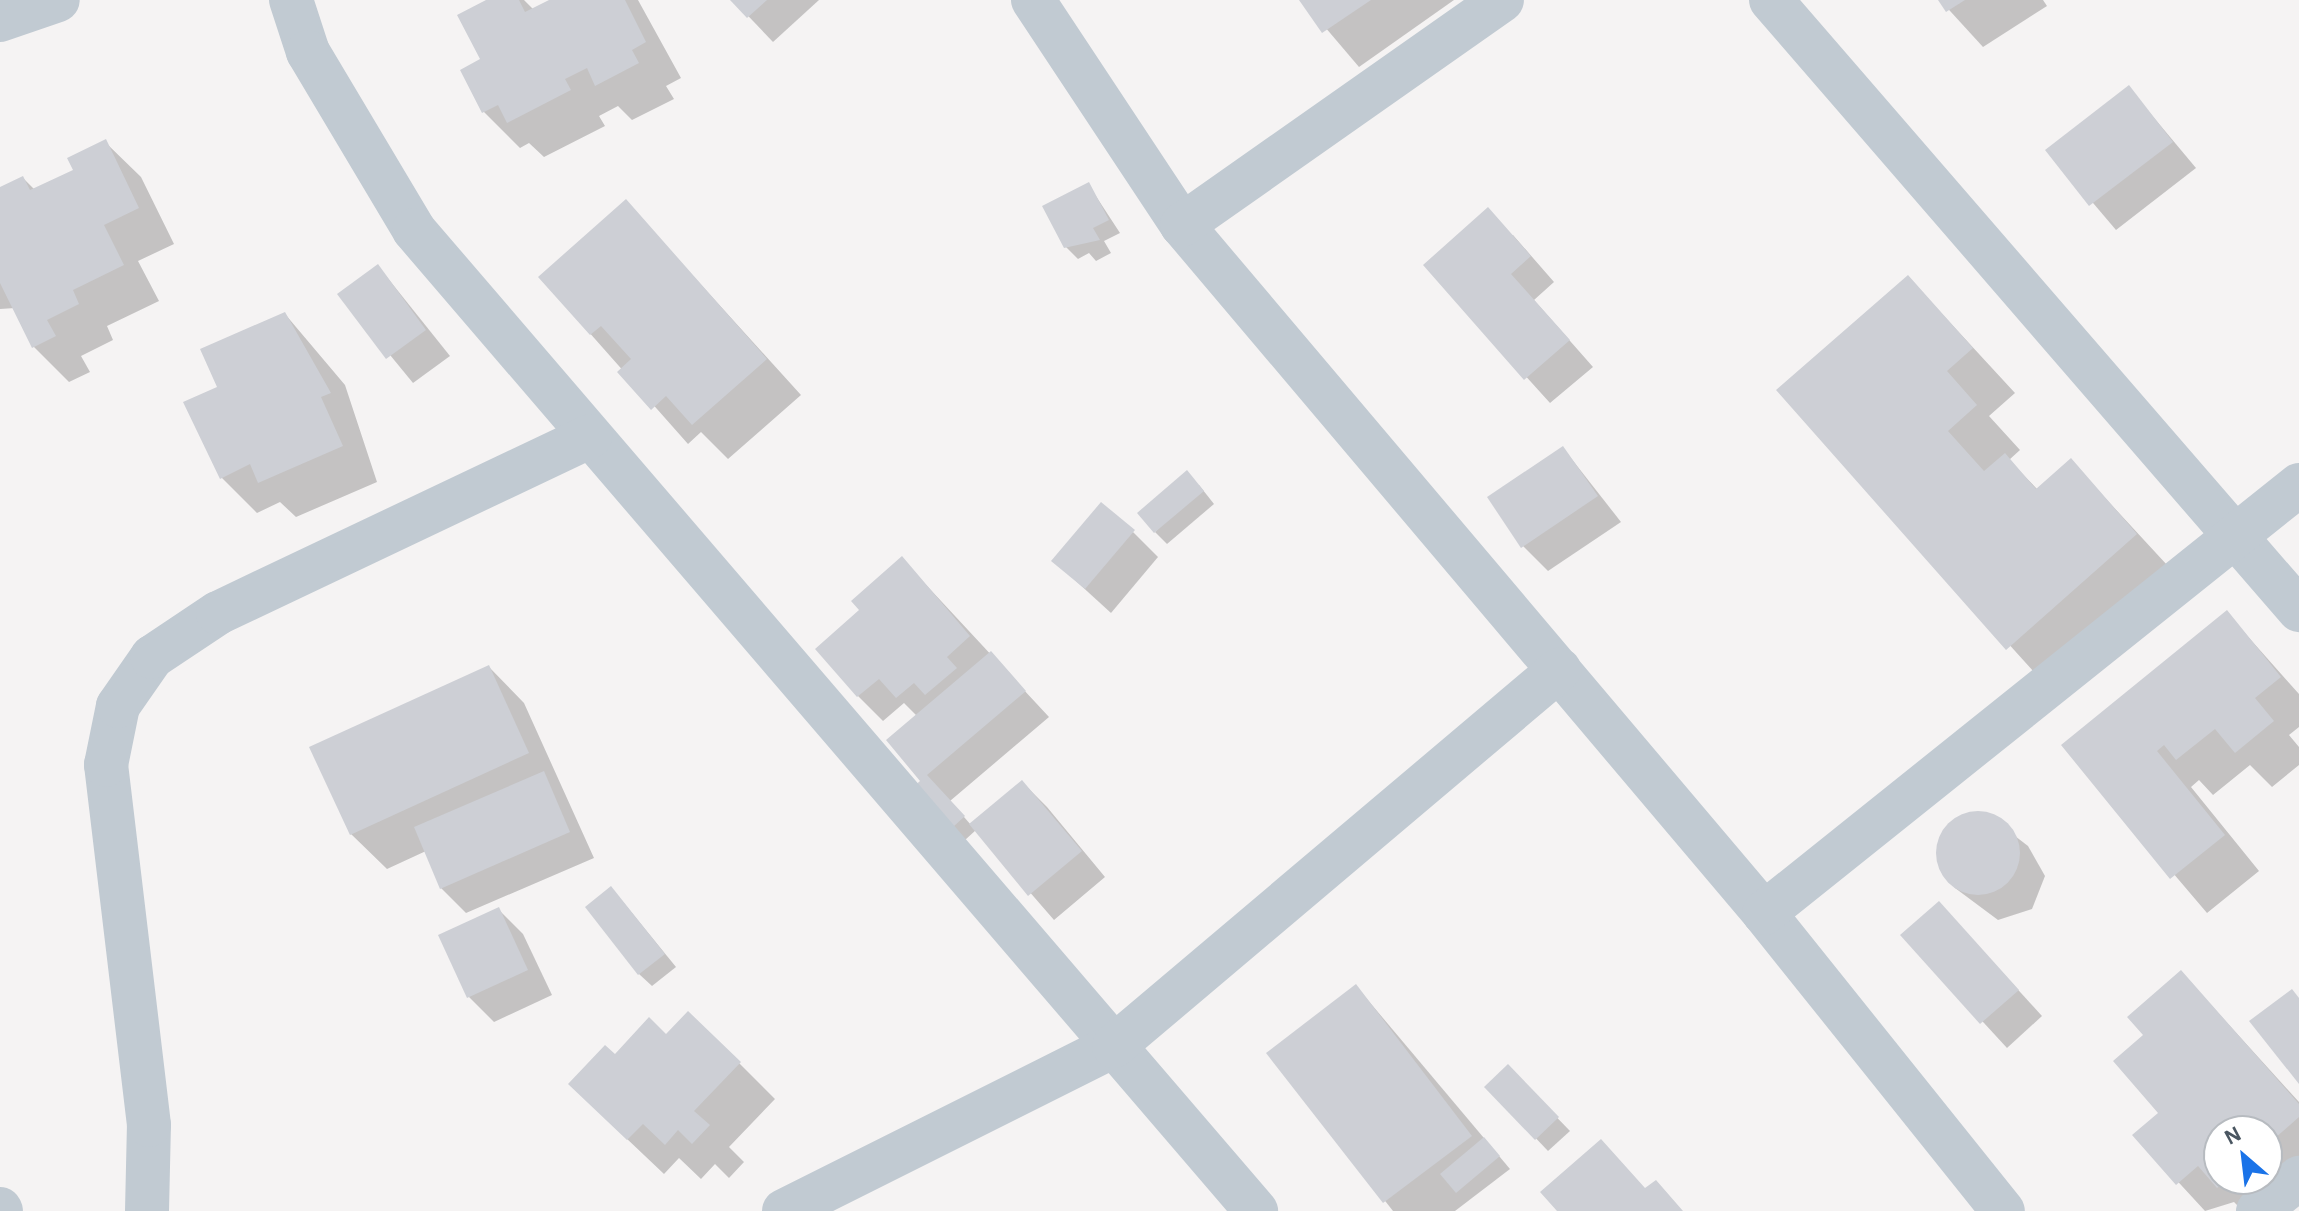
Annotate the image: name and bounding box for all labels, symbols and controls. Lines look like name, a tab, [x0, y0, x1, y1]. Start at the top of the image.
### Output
north arrow	[2203, 1115, 2283, 1195]
text: N	[2221, 1122, 2245, 1149]

